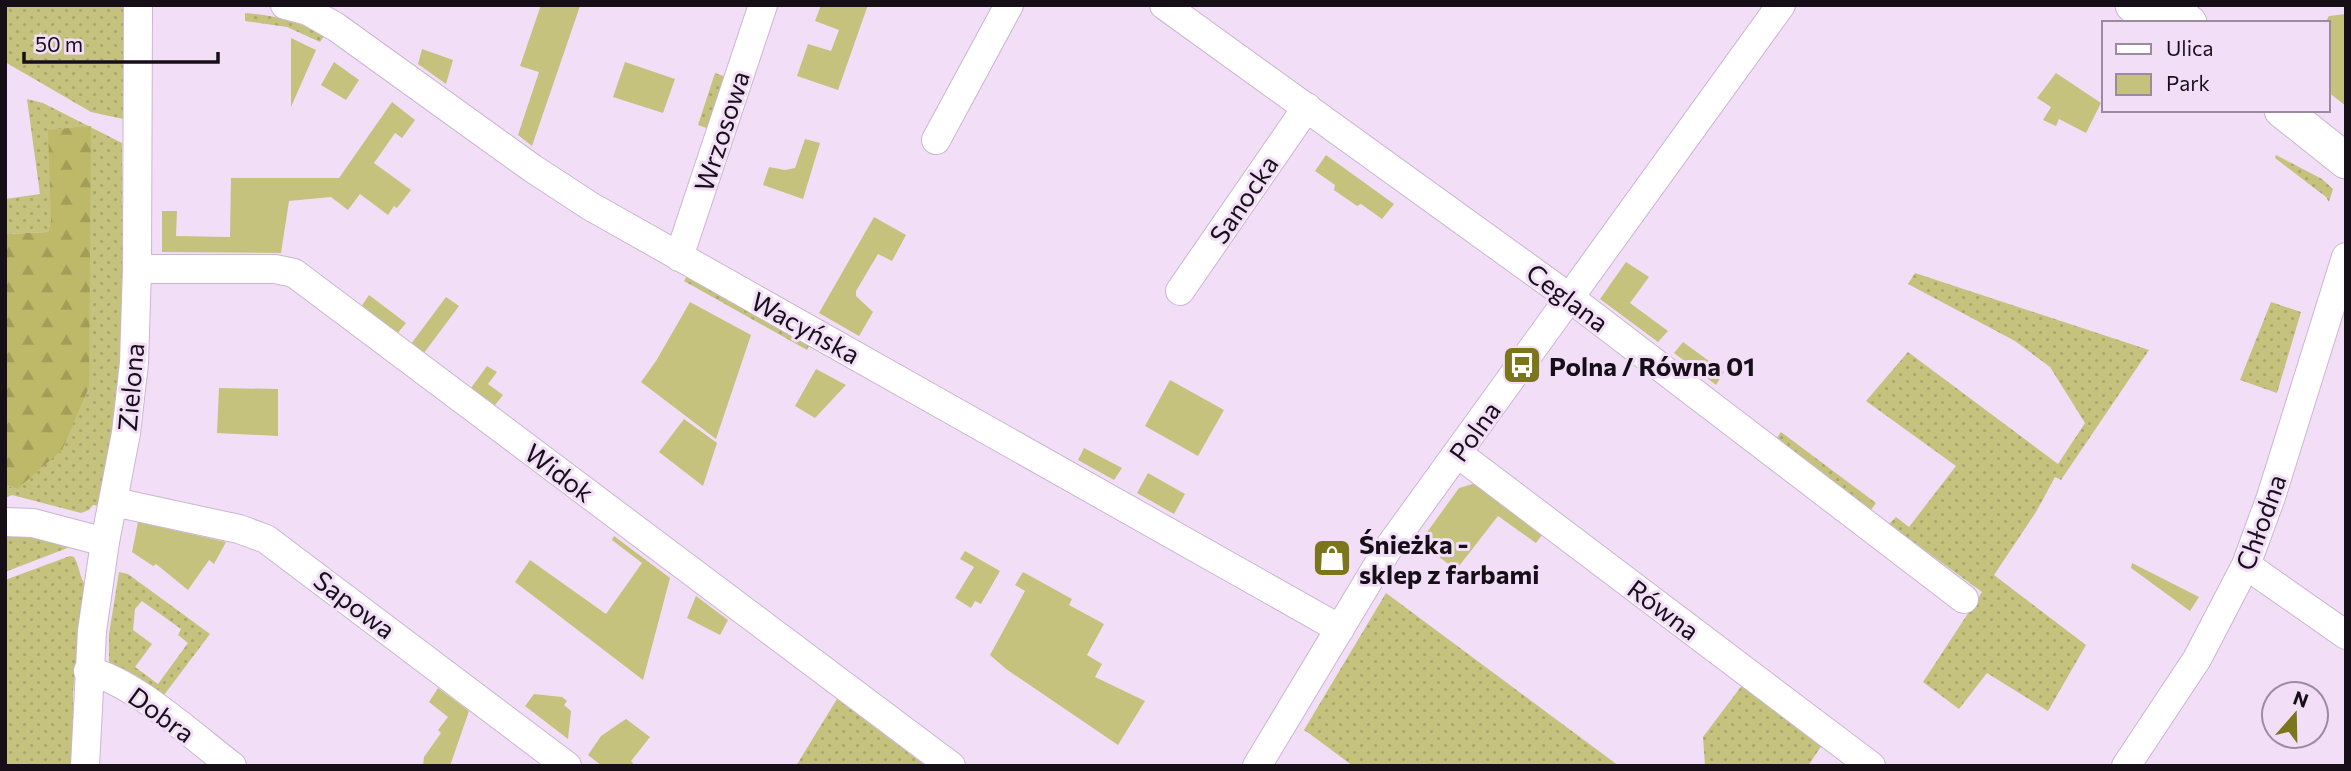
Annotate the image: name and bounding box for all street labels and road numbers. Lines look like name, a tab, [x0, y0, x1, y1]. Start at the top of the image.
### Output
street label: Wrzosowa	[687, 67, 755, 195]
street label: Sanocka	[1202, 149, 1284, 249]
street label: Ceglana	[1521, 256, 1615, 338]
street label: Wacyńska	[746, 284, 866, 370]
street label: Zielona	[111, 342, 149, 432]
street label: Polna	[1442, 395, 1506, 467]
street label: Widok	[520, 436, 600, 508]
street label: Chłodna	[2228, 470, 2292, 574]
street label: Sapowa	[308, 564, 402, 644]
street label: Równa	[1622, 572, 1706, 646]
street label: Dobra	[123, 680, 201, 748]

